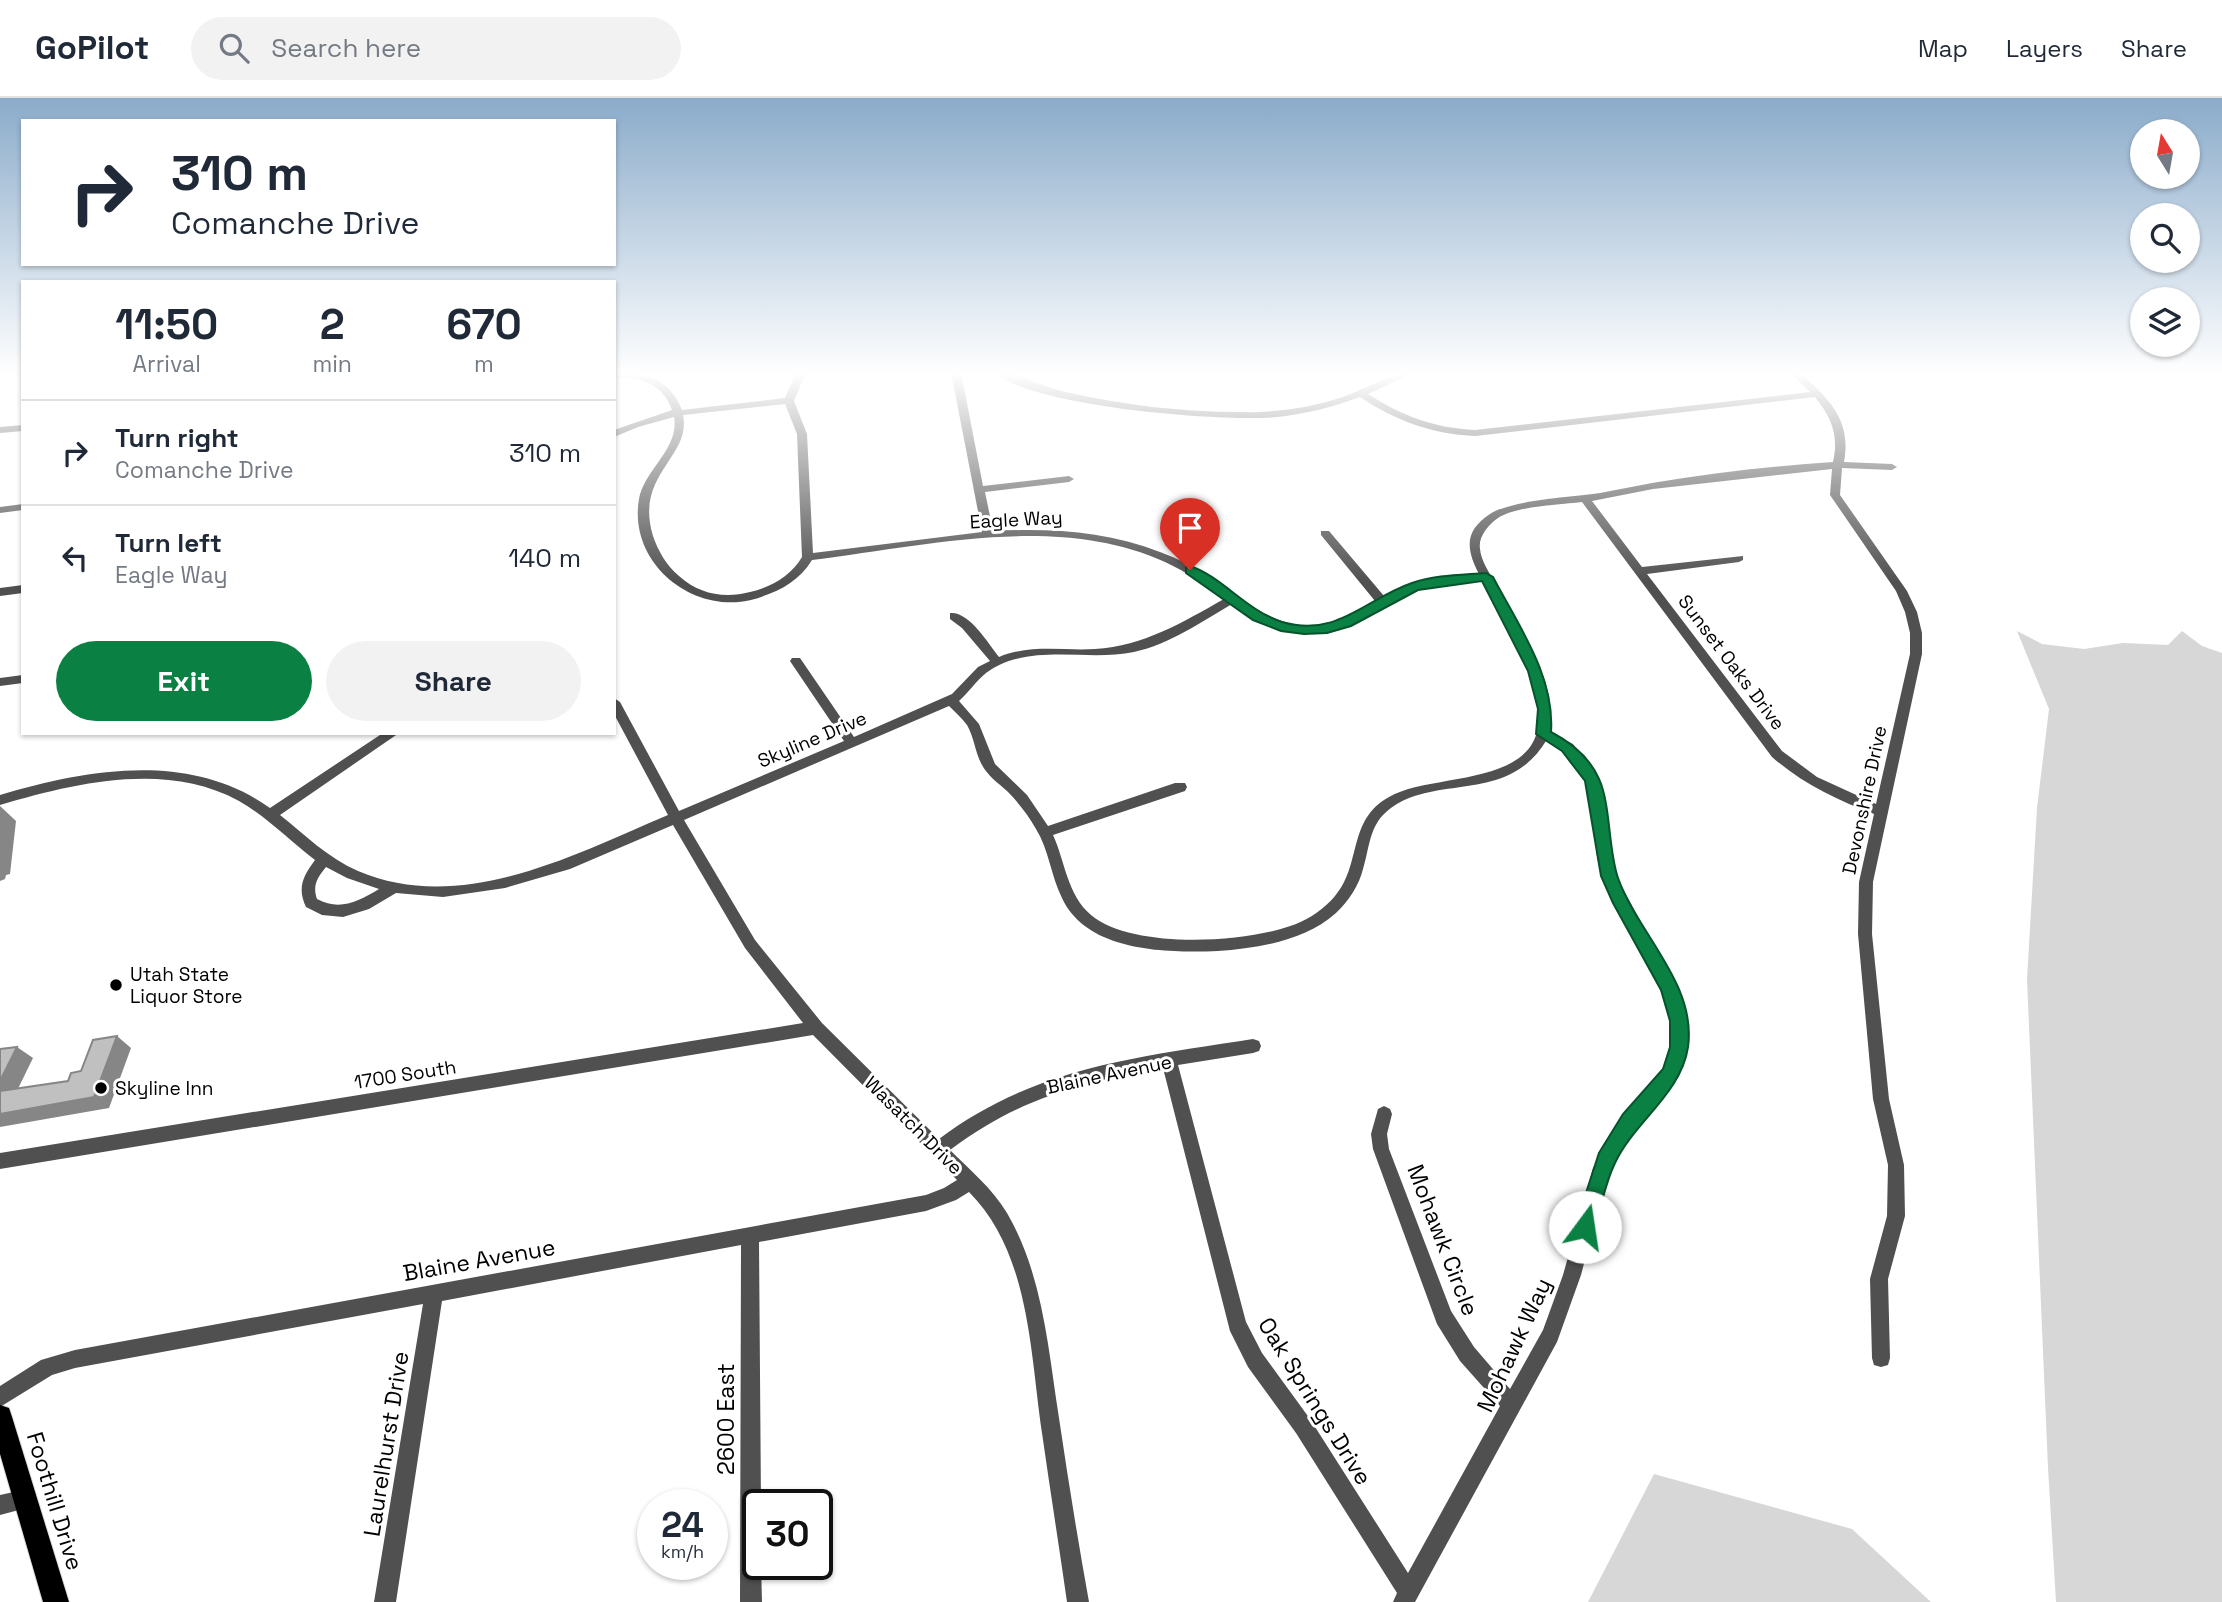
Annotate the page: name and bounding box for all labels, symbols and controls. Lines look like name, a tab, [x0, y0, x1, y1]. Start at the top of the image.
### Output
search box	[191, 17, 681, 80]
text: GoPilot	[35, 27, 149, 69]
icon: search	[215, 29, 253, 67]
text: Search here	[271, 31, 421, 65]
text: Map	[1918, 33, 1968, 64]
text: Layers	[2006, 33, 2083, 64]
text: Share	[2121, 33, 2187, 64]
north arrow	[2130, 119, 2200, 189]
map controls	[2130, 119, 2200, 357]
text: 310 m	[171, 142, 308, 204]
icon: right	[56, 147, 147, 238]
text: Comanche Drive	[171, 203, 419, 243]
button: search	[2130, 203, 2200, 273]
button: layers	[2130, 287, 2200, 357]
text: 11:50	[115, 298, 218, 351]
text: 2	[320, 298, 345, 351]
text: 670	[446, 298, 522, 351]
text: Arrival	[133, 349, 201, 379]
text: min	[312, 349, 352, 379]
text: m	[474, 349, 494, 379]
text: Turn right	[115, 421, 239, 455]
icon: right	[56, 434, 94, 472]
text: 310 m	[509, 436, 581, 470]
text: Comanche Drive	[115, 455, 294, 485]
pin	[1160, 498, 1220, 570]
street label: Eagle Way	[969, 505, 1063, 534]
icon: arrive	[1171, 509, 1209, 547]
text: Turn left	[115, 526, 222, 560]
icon: left	[56, 539, 94, 577]
text: 140 m	[508, 541, 581, 575]
text: Eagle Way	[115, 560, 228, 590]
street label: Sunset Oaks Drive	[1672, 590, 1791, 735]
button: Exit	[56, 641, 312, 721]
button: Share	[326, 641, 581, 721]
street label: Skyline Drive	[754, 705, 871, 774]
street label: Devonshire Drive	[1837, 723, 1892, 877]
place label: Utah State Liquor Store	[130, 962, 243, 1009]
marker: Utah State Liquor Store	[108, 977, 124, 993]
street label: Blaine Avenue	[1044, 1049, 1174, 1100]
street label: 1700 South	[352, 1054, 458, 1095]
street label: Wasatch Drive	[859, 1071, 968, 1180]
place label: Skyline Inn	[115, 1076, 214, 1101]
marker: Skyline Inn	[93, 1080, 109, 1096]
street label: Mohawk Circle	[1400, 1160, 1486, 1320]
position arrow	[1548, 1190, 1622, 1264]
street label: Blaine Avenue	[400, 1232, 558, 1288]
street label: Mohawk Way	[1470, 1273, 1558, 1417]
street label: Oak Springs Drive	[1251, 1312, 1379, 1490]
street label: Laurelhurst Drive	[357, 1349, 415, 1539]
street label: 2600 East	[711, 1363, 741, 1475]
street label: Foothill Drive	[20, 1428, 90, 1574]
speed limit sign: 30	[742, 1489, 833, 1580]
text: 24	[661, 1503, 704, 1547]
text: km/h	[661, 1540, 704, 1563]

